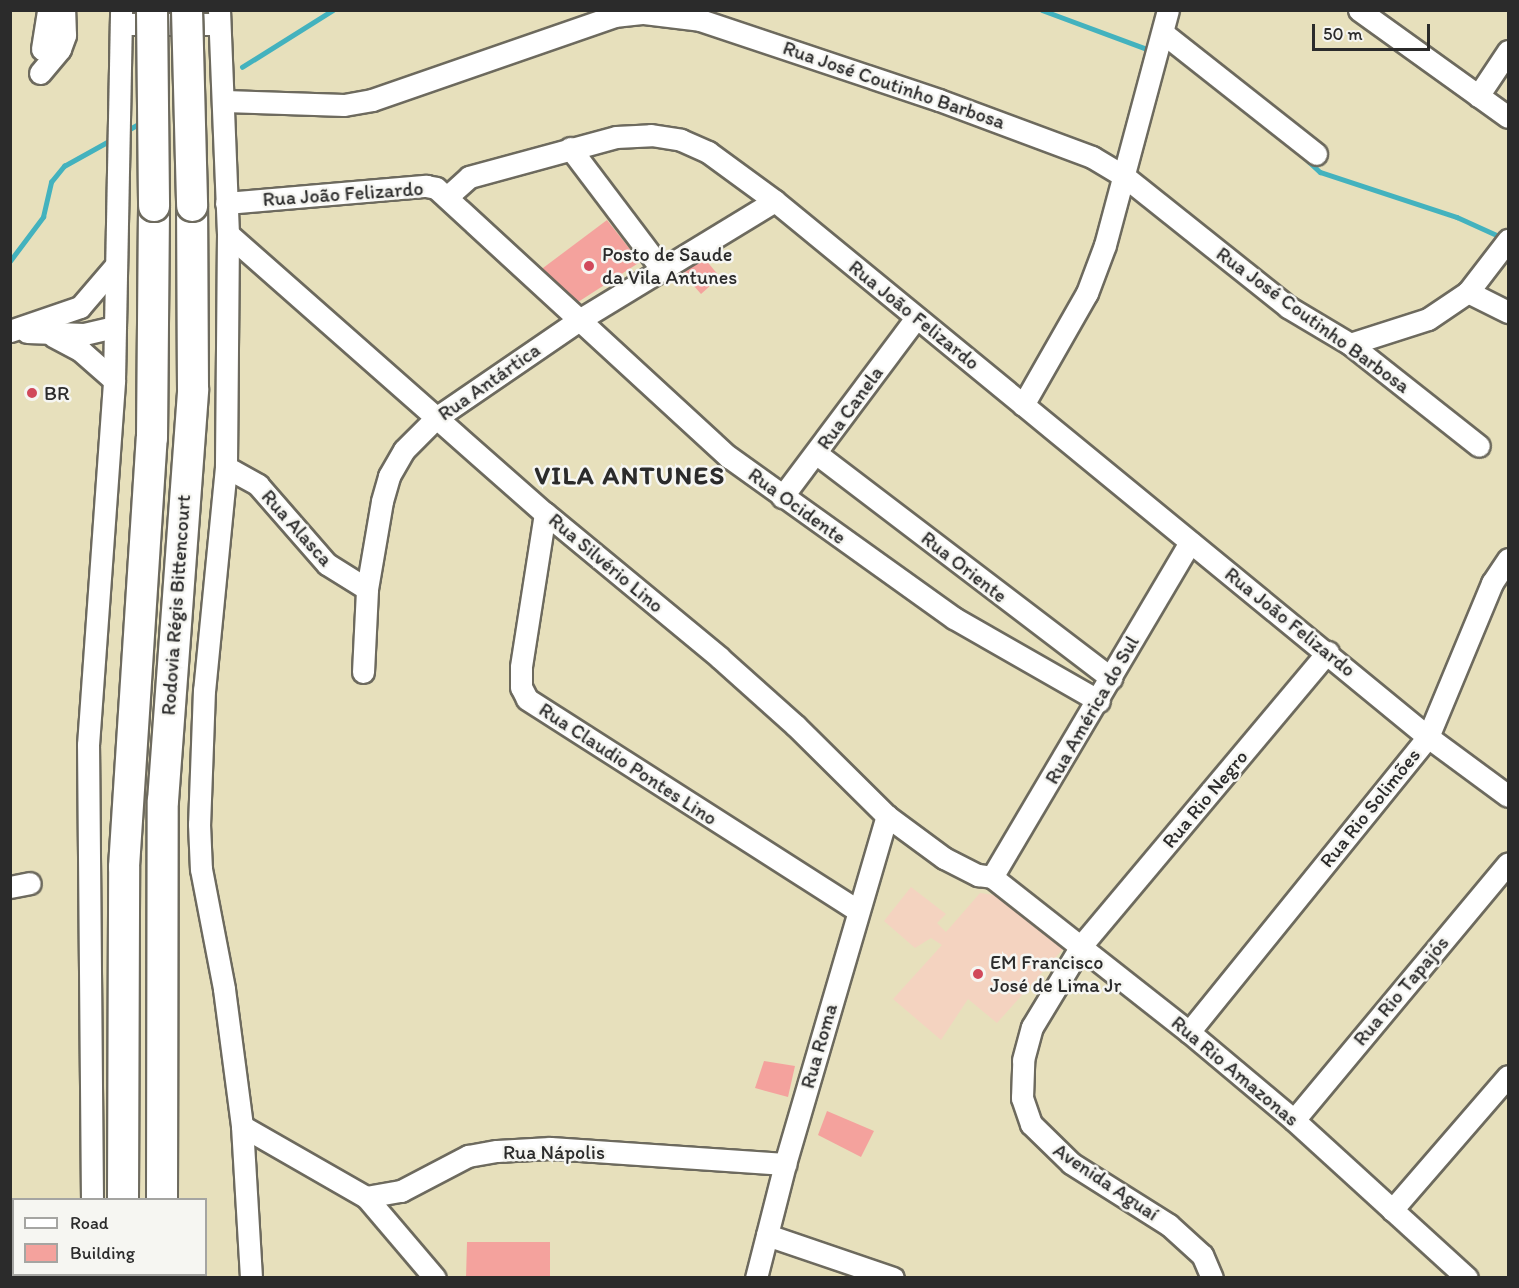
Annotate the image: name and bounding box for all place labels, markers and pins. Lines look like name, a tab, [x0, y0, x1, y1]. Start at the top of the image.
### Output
place label: Posto de Saude da Vila Antunes	[602, 243, 737, 290]
marker: Posto de Saude da Vila Antunes	[580, 257, 598, 275]
place label: BR	[44, 381, 69, 405]
marker: BR	[25, 386, 39, 400]
place label: EM Francisco José de Lima Jr	[990, 951, 1122, 998]
marker: EM Francisco José de Lima Jr	[971, 967, 985, 981]

